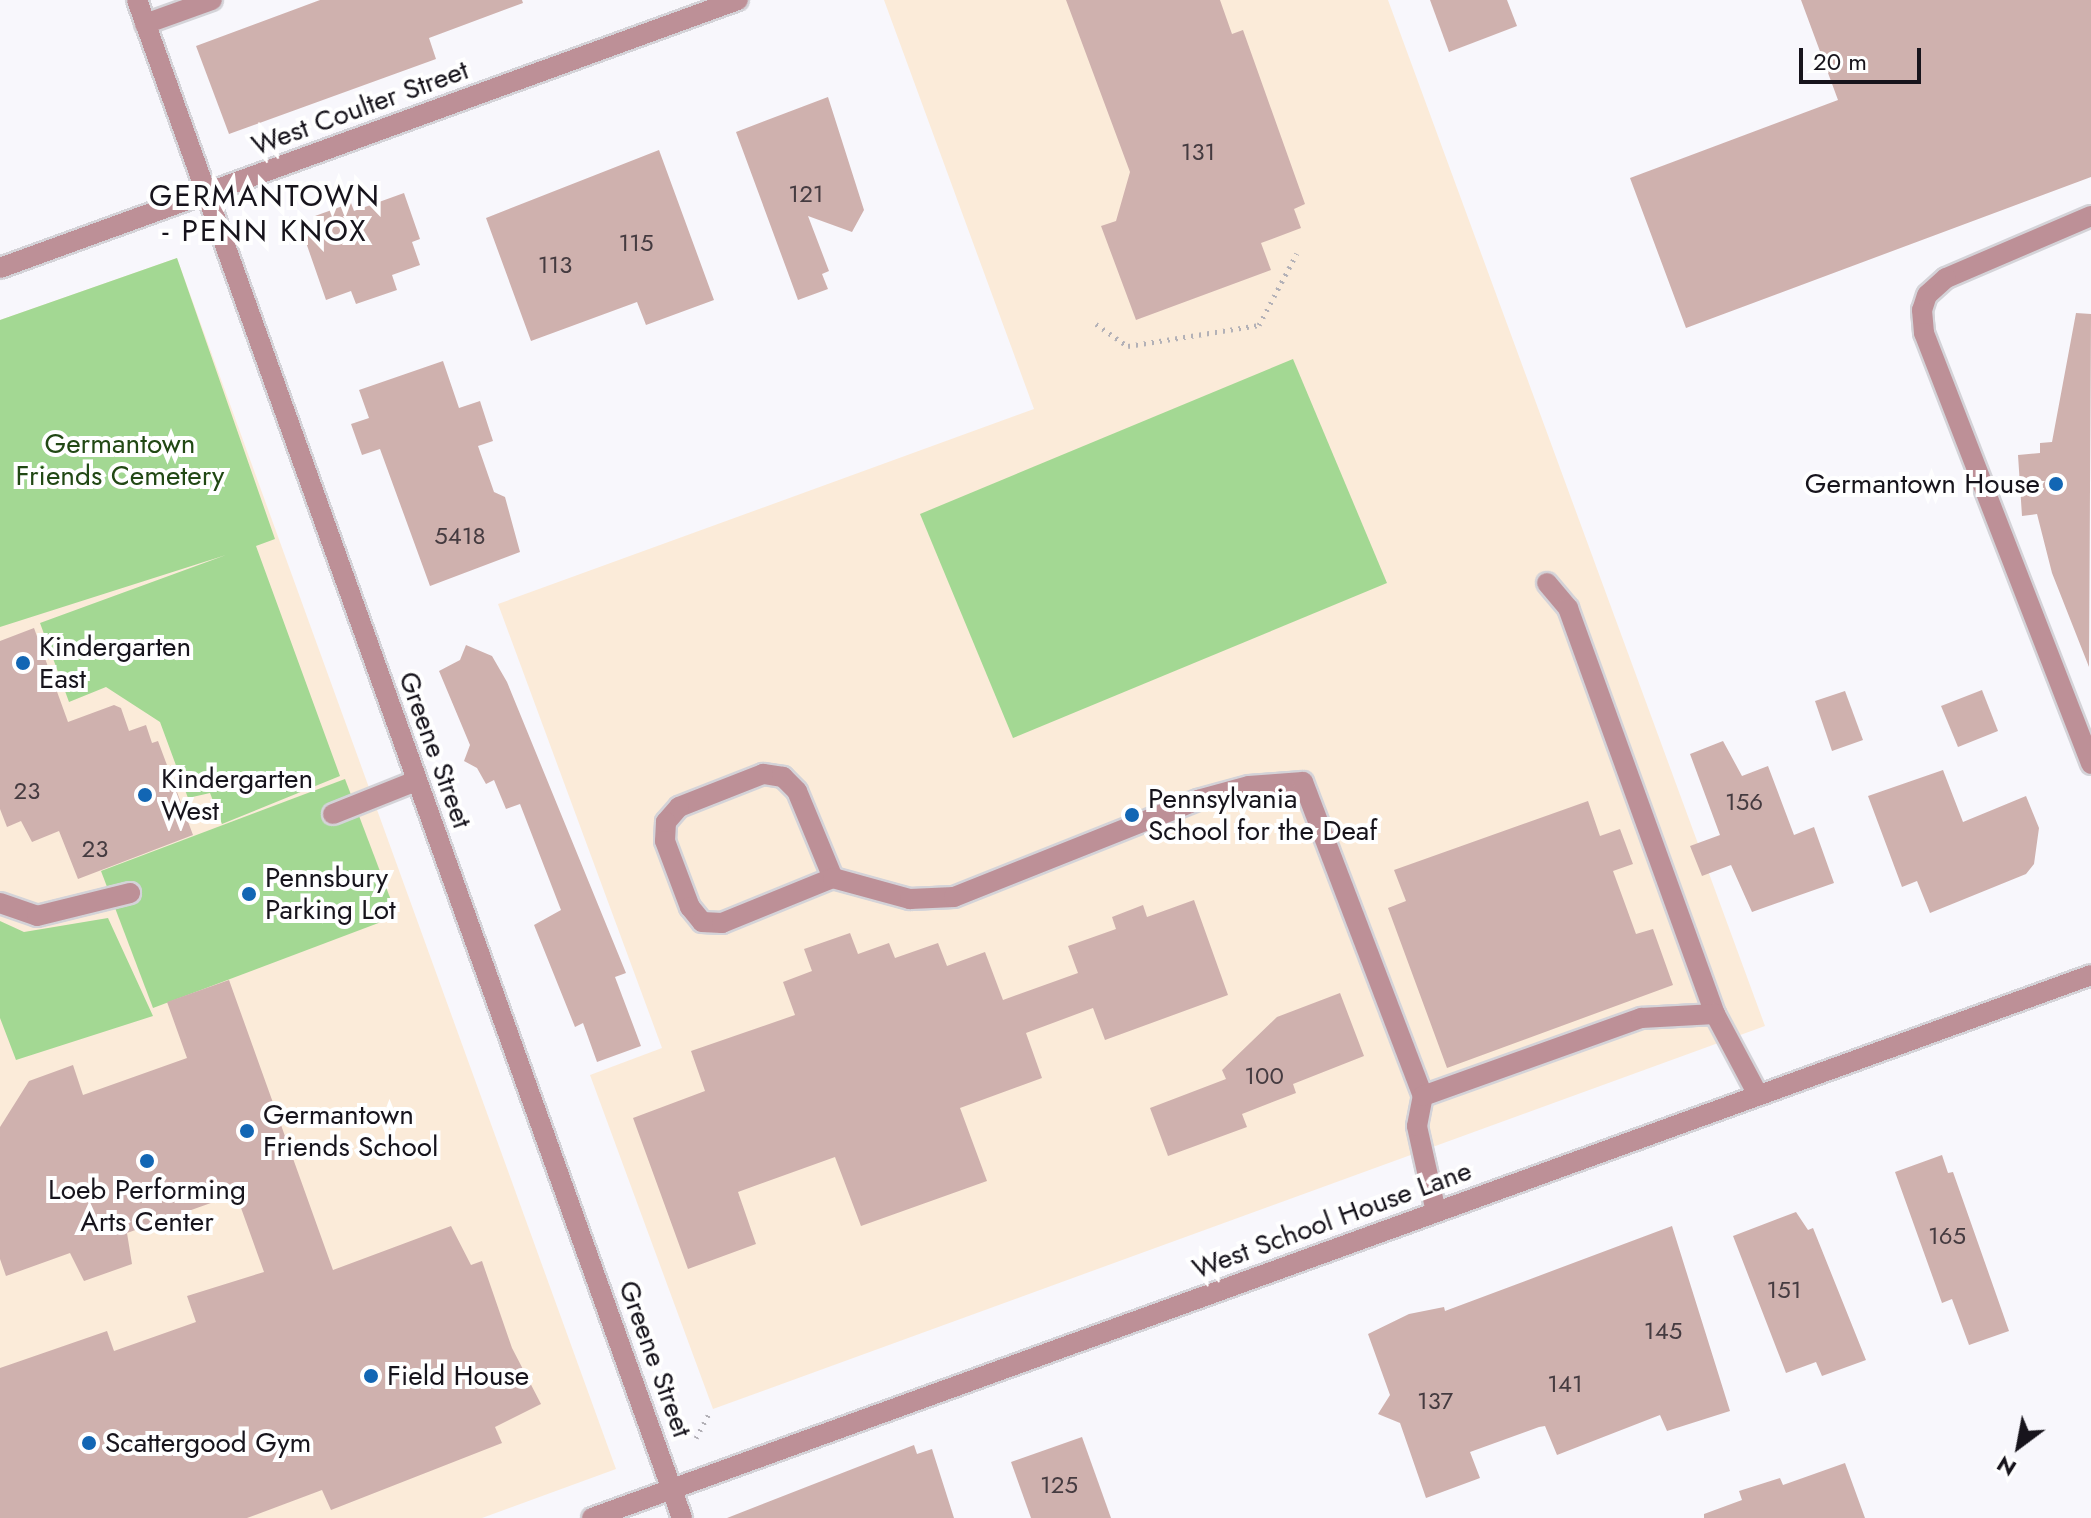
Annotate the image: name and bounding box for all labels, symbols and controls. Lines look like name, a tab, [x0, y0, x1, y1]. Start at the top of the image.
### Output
scale bar	[1803, 32, 1925, 82]
text: 20 m	[1813, 44, 1867, 79]
street label: West Coulter Street	[247, 53, 473, 163]
house number: 131	[1181, 138, 1215, 166]
district label: GERMANTOWN - PENN KNOX	[149, 178, 381, 248]
house number: 121	[788, 180, 824, 208]
house number: 115	[618, 229, 654, 257]
house number: 113	[538, 251, 572, 279]
park label: Germantown Friends Cemetery	[16, 427, 224, 493]
place label: Germantown House	[1805, 467, 2040, 501]
marker: Germantown House	[2047, 475, 2065, 493]
house number: 5418	[434, 522, 486, 550]
place label: Kindergarten East	[39, 630, 191, 696]
marker: Kindergarten East	[14, 654, 32, 672]
street label: Greene Street	[391, 667, 479, 833]
place label: Kindergarten West	[161, 762, 313, 828]
house number: 23	[14, 777, 40, 805]
place label: Pennsylvania School for the Deaf	[1148, 782, 1377, 848]
marker: Kindergarten West	[136, 786, 154, 804]
house number: 156	[1725, 788, 1763, 816]
marker: Pennsylvania School for the Deaf	[1123, 806, 1141, 824]
house number: 23	[82, 835, 108, 863]
place label: Pennsbury Parking Lot	[265, 861, 396, 927]
marker: Pennsbury Parking Lot	[240, 885, 258, 903]
house number: 100	[1244, 1062, 1284, 1090]
place label: Germantown Friends School	[263, 1098, 439, 1164]
marker: Germantown Friends School	[238, 1122, 256, 1140]
marker: Loeb Performing Arts Center	[138, 1152, 156, 1170]
street label: West School House Lane	[1188, 1154, 1476, 1286]
place label: Loeb Performing Arts Center	[48, 1173, 246, 1239]
house number: 165	[1928, 1222, 1966, 1250]
street label: Greene Street	[611, 1276, 699, 1442]
house number: 151	[1766, 1276, 1802, 1304]
house number: 145	[1644, 1317, 1682, 1345]
place label: Field House	[387, 1359, 529, 1393]
marker: Field House	[362, 1367, 380, 1385]
house number: 141	[1547, 1370, 1583, 1398]
house number: 137	[1417, 1387, 1453, 1415]
north arrow	[1979, 1406, 2059, 1486]
place label: Scattergood Gym	[105, 1426, 311, 1460]
marker: Scattergood Gym	[80, 1434, 98, 1452]
text: N	[1990, 1448, 2022, 1485]
house number: 125	[1040, 1471, 1078, 1499]

